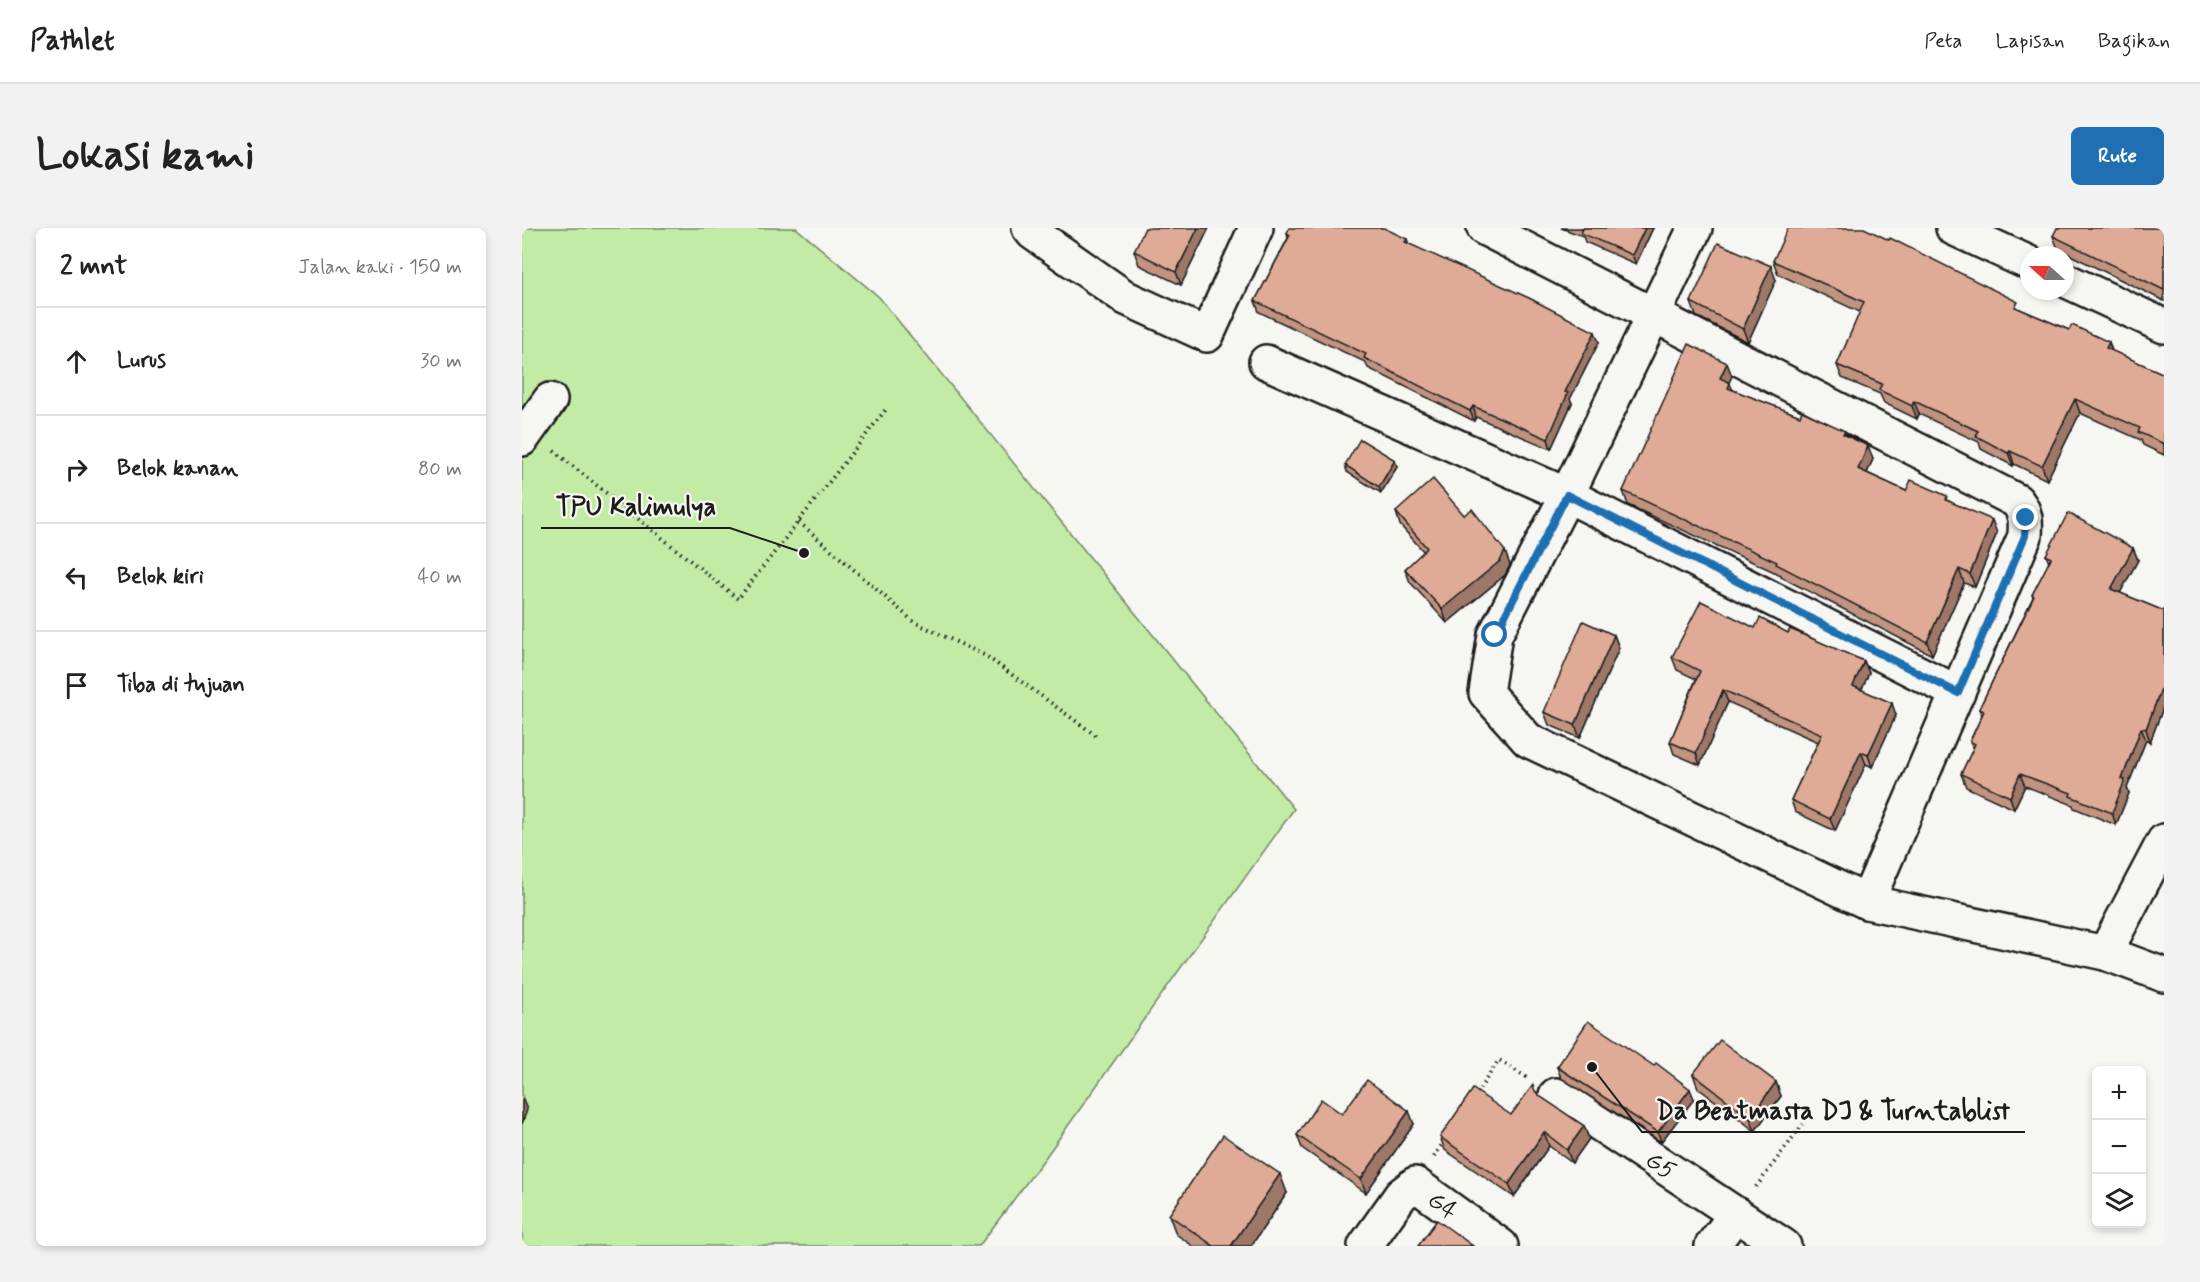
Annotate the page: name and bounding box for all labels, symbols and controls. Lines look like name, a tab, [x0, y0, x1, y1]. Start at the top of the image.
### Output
text: Pathlet	[30, 23, 114, 60]
text: Peta	[1924, 27, 1963, 55]
text: Lapisan	[1996, 27, 2065, 55]
text: Bagikan	[2098, 27, 2170, 55]
button: Rute	[2071, 127, 2164, 185]
text: Lokasi kami	[36, 129, 255, 184]
north arrow	[2020, 246, 2074, 300]
text: 2 mnt	[60, 250, 127, 284]
text: Jalan kaki · 150 m	[298, 254, 462, 281]
icon: ahead	[60, 345, 93, 378]
text: Lurus	[117, 347, 166, 375]
text: 30 m	[420, 348, 462, 375]
icon: right	[60, 453, 93, 486]
text: Belok kanan	[117, 455, 238, 483]
text: 80 m	[418, 456, 462, 483]
callout: TPU Kalimulya	[541, 484, 730, 528]
text: TPU Kalimulya	[556, 491, 716, 525]
route end	[2012, 504, 2038, 530]
icon: left	[60, 561, 93, 594]
text: Belok kiri	[117, 563, 204, 591]
text: 40 m	[418, 564, 462, 591]
route start	[1481, 621, 1507, 647]
icon: arrive	[60, 669, 93, 702]
text: Tiba di tujuan	[117, 671, 245, 699]
map controls	[2092, 1066, 2146, 1228]
button: +	[2092, 1066, 2146, 1120]
callout: Da Beatmasta DJ & Turntablist	[1642, 1088, 2025, 1132]
text: Da Beatmasta DJ & Turntablist	[1656, 1095, 2011, 1129]
button: −	[2092, 1120, 2146, 1174]
street label: G5	[1639, 1145, 1681, 1188]
button: layers	[2092, 1174, 2146, 1228]
street label: G4	[1421, 1185, 1463, 1228]

